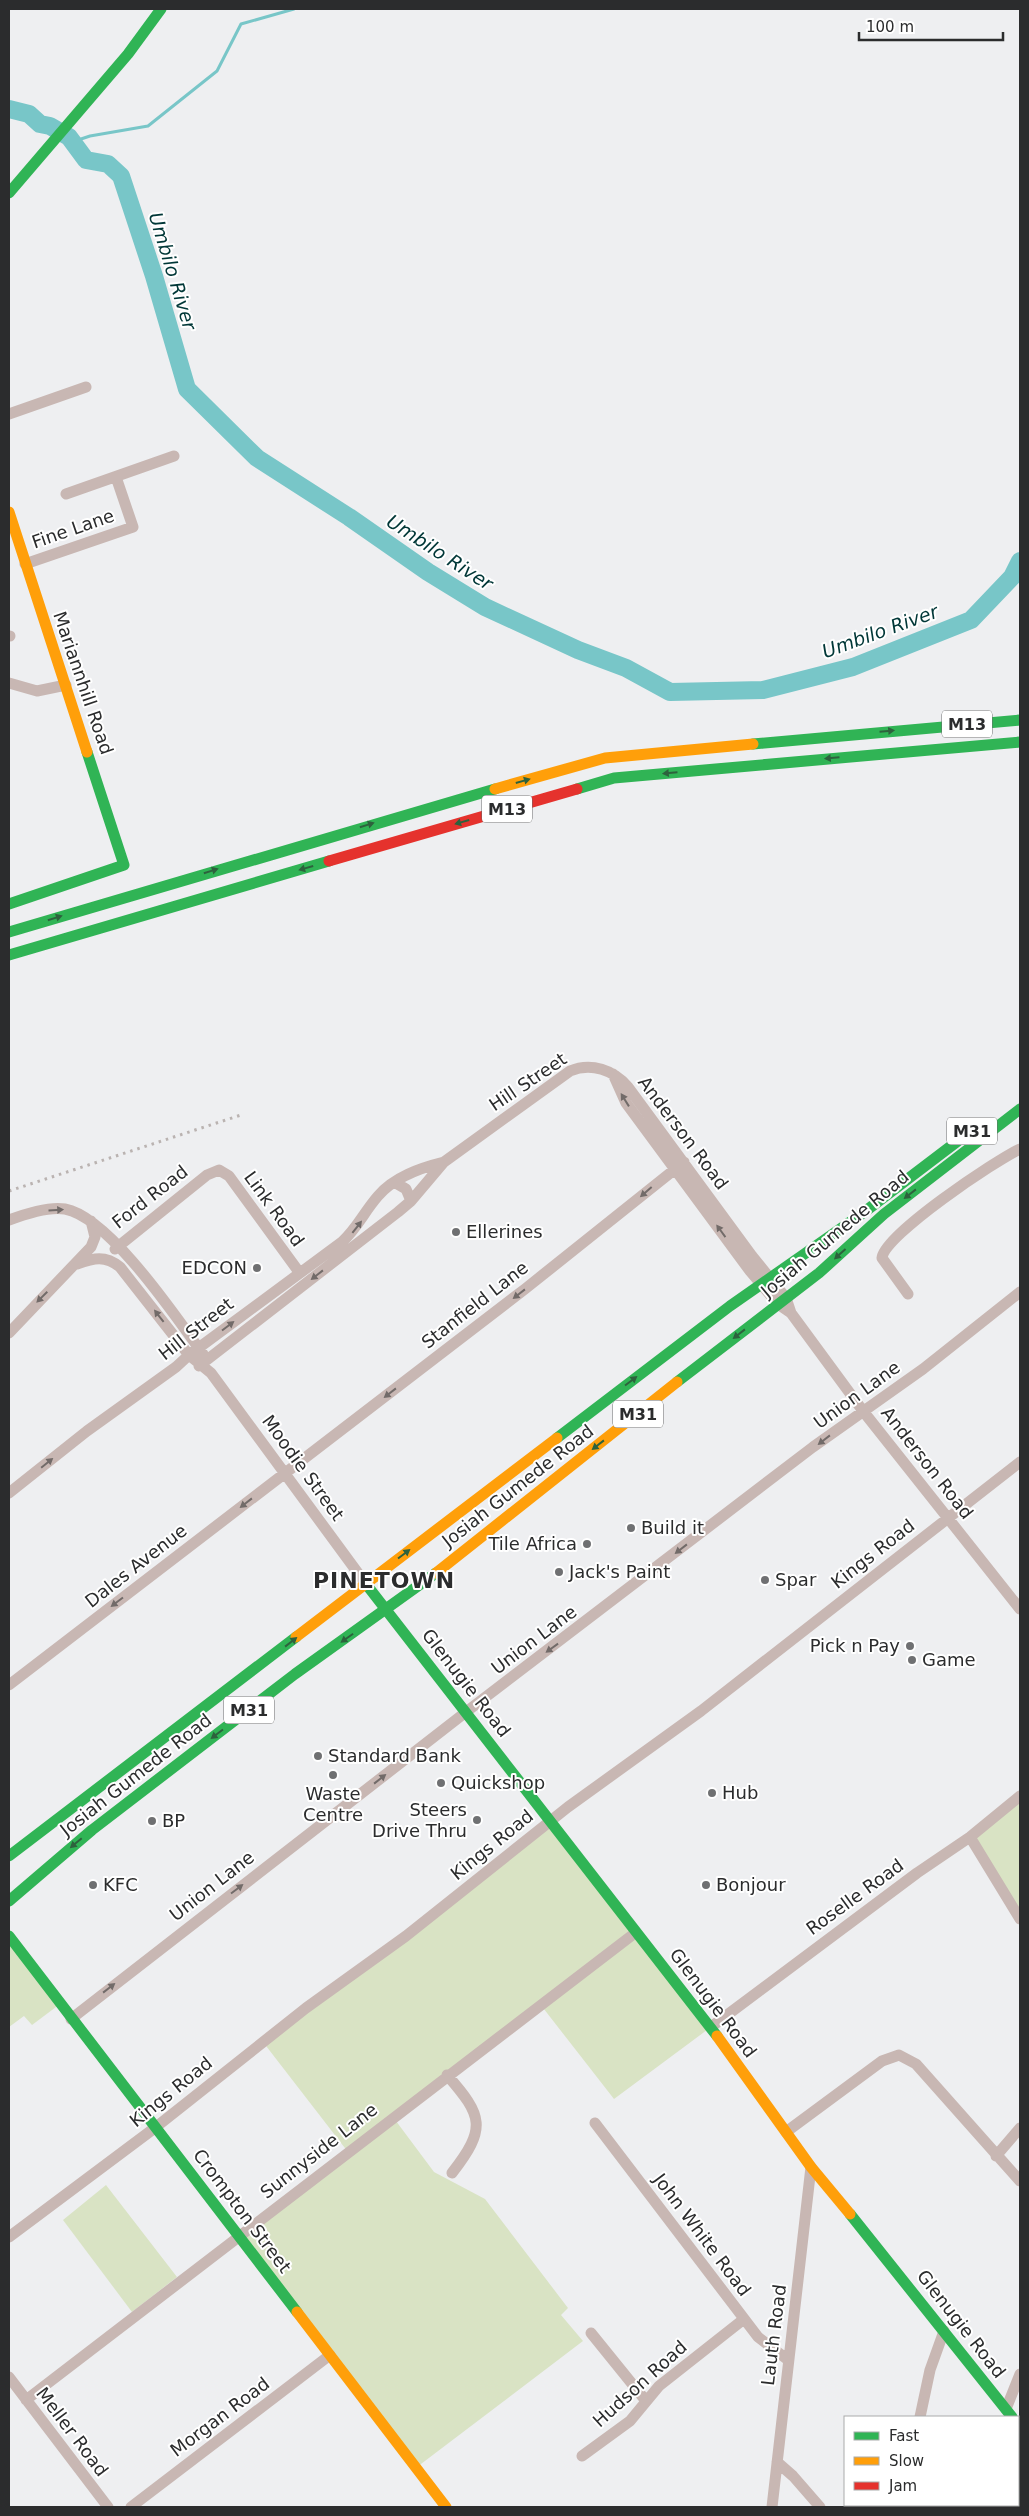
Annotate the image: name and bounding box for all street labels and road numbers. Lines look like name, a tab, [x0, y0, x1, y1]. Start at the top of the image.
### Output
street label: Fine Lane	[29, 505, 117, 552]
street label: Mariannhill Road	[49, 608, 118, 757]
road number: M13	[942, 711, 992, 738]
road number: M13	[482, 796, 532, 822]
street label: Hill Street	[485, 1048, 570, 1115]
street label: Anderson Road	[634, 1072, 733, 1193]
road number: M31	[947, 1118, 997, 1144]
street label: Ford Road	[108, 1161, 192, 1233]
street label: Josiah Gumede Road	[756, 1166, 913, 1302]
street label: Link Road	[240, 1167, 309, 1250]
street label: Stanfield Lane	[417, 1257, 532, 1353]
street label: Hill Street	[154, 1293, 237, 1364]
street label: Union Lane	[810, 1356, 904, 1433]
road number: M31	[613, 1400, 663, 1428]
street label: Anderson Road	[877, 1403, 978, 1523]
street label: Moodie Street	[258, 1411, 349, 1525]
street label: Josiah Gumede Road	[437, 1420, 598, 1552]
street label: Kings Road	[827, 1515, 919, 1593]
street label: Dales Avenue	[81, 1519, 191, 1612]
street label: Union Lane	[487, 1601, 580, 1678]
street label: Glenugie Road	[418, 1625, 515, 1741]
road number: M31	[224, 1696, 274, 1724]
street label: Josiah Gumede Road	[55, 1709, 216, 1841]
street label: Kings Road	[446, 1805, 537, 1884]
street label: Union Lane	[165, 1846, 258, 1925]
street label: Roselle Road	[802, 1854, 907, 1939]
street label: Glenugie Road	[666, 1944, 761, 2061]
street label: Kings Road	[125, 2052, 216, 2131]
street label: Sunnyside Lane	[256, 2098, 381, 2203]
street label: Crompton Street	[189, 2145, 296, 2277]
street label: John White Road	[649, 2168, 755, 2300]
street label: Glenugie Road	[913, 2266, 1010, 2382]
street label: Lauth Road	[757, 2283, 790, 2387]
street label: Hudson Road	[588, 2336, 691, 2431]
street label: Morgan Road	[166, 2373, 273, 2461]
street label: Meller Road	[32, 2383, 113, 2480]

